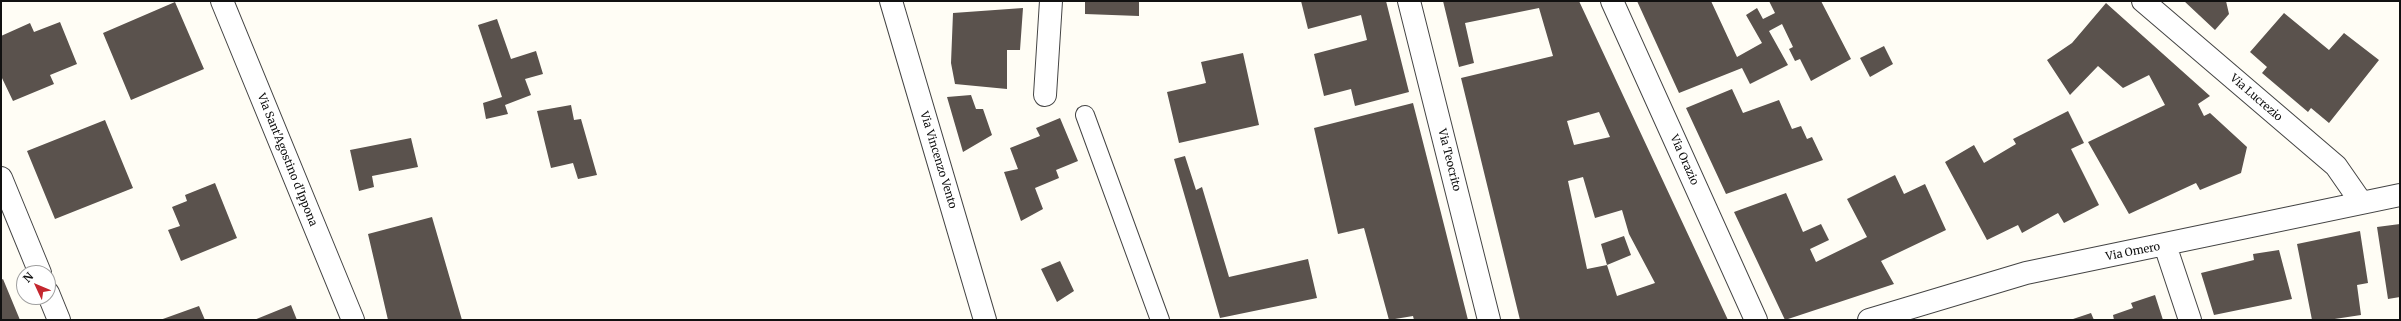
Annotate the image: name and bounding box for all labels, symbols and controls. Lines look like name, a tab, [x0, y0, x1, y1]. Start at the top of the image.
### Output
street label: Via Lucrezio	[2227, 72, 2285, 124]
street label: Via Sant'Agostino d'Ippona	[254, 92, 320, 228]
street label: Via Vincenzo Vento	[917, 110, 959, 210]
street label: Via Teocrito	[1435, 128, 1463, 192]
street label: Via Orazio	[1667, 133, 1701, 187]
street label: Via Omero	[2105, 240, 2161, 264]
north arrow	[16, 265, 56, 305]
text: N	[20, 269, 36, 285]

